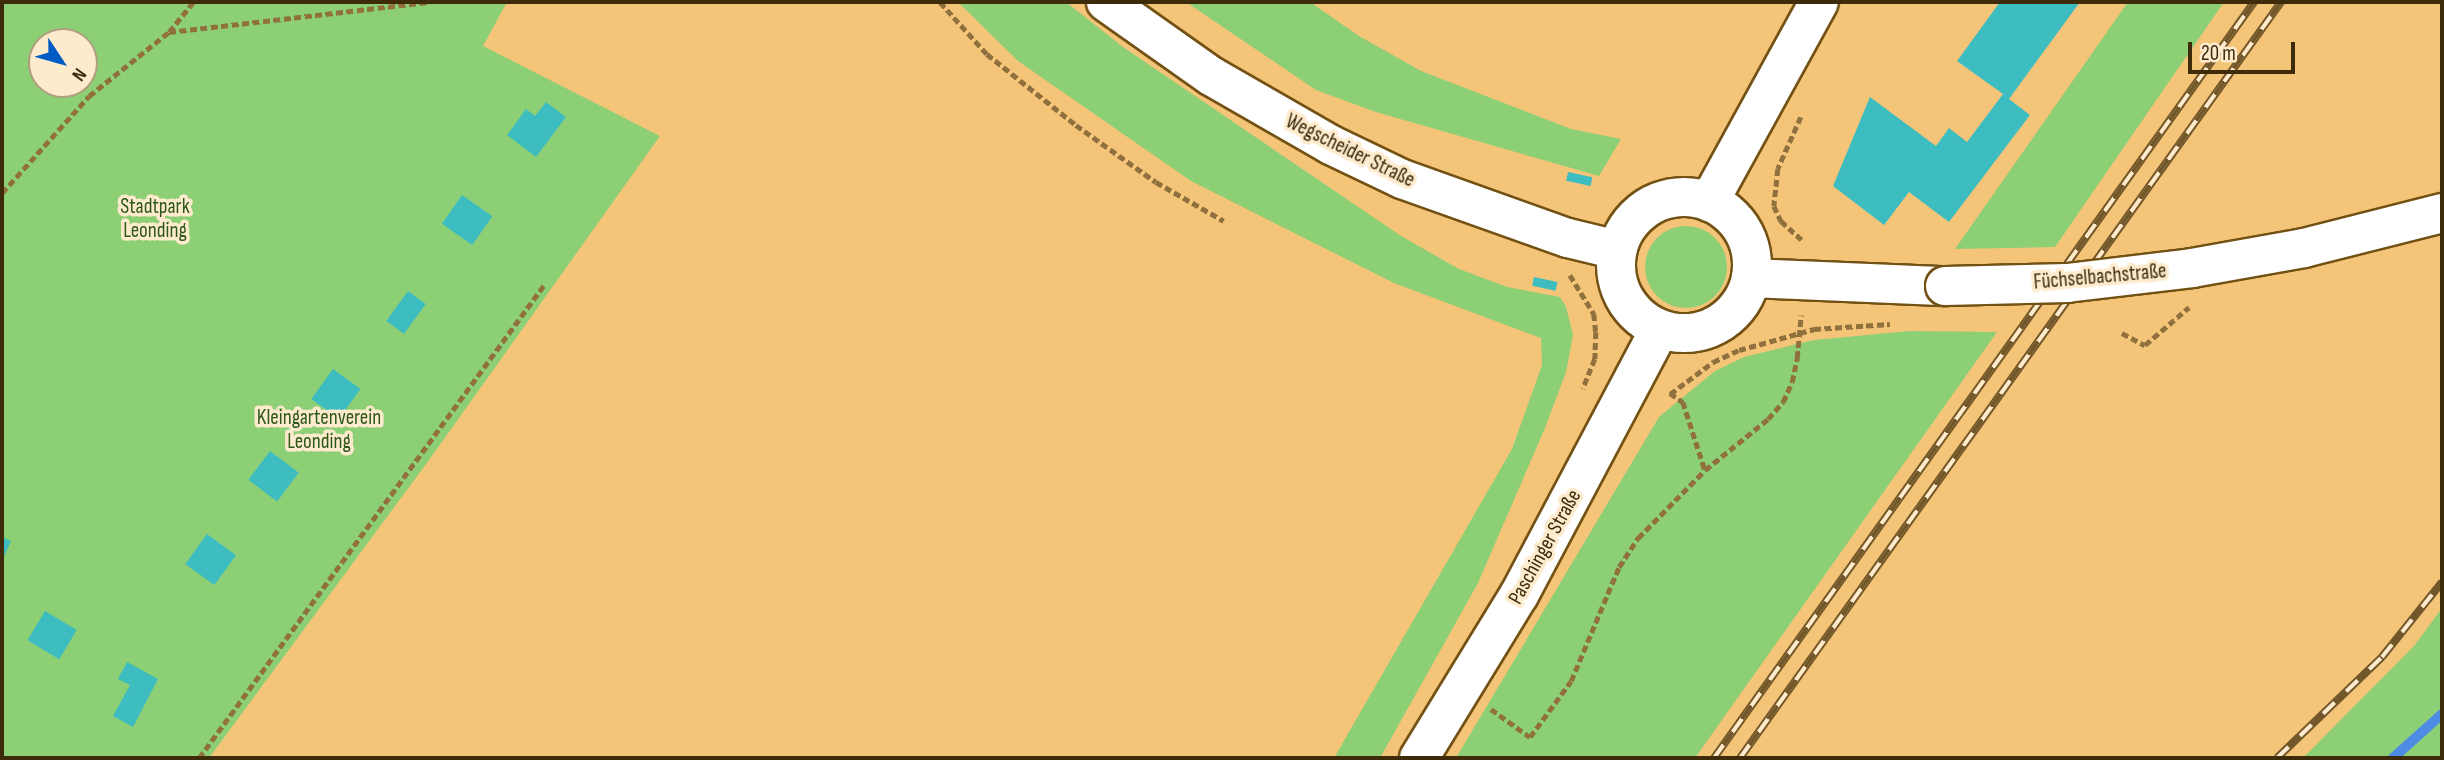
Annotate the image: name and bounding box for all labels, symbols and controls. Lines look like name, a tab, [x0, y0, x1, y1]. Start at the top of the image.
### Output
north arrow	[28, 28, 98, 98]
scale bar	[2192, 28, 2299, 72]
text: 20 m	[2201, 41, 2236, 66]
text: N	[66, 64, 91, 85]
street label: Wegscheider Straße	[1281, 109, 1419, 193]
park label: Stadtpark Leonding	[120, 194, 190, 244]
street label: Füchselbachstraße	[2033, 259, 2167, 295]
park label: Kleingartenverein Leonding	[257, 405, 381, 455]
street label: Paschinger Straße	[1503, 485, 1587, 609]

